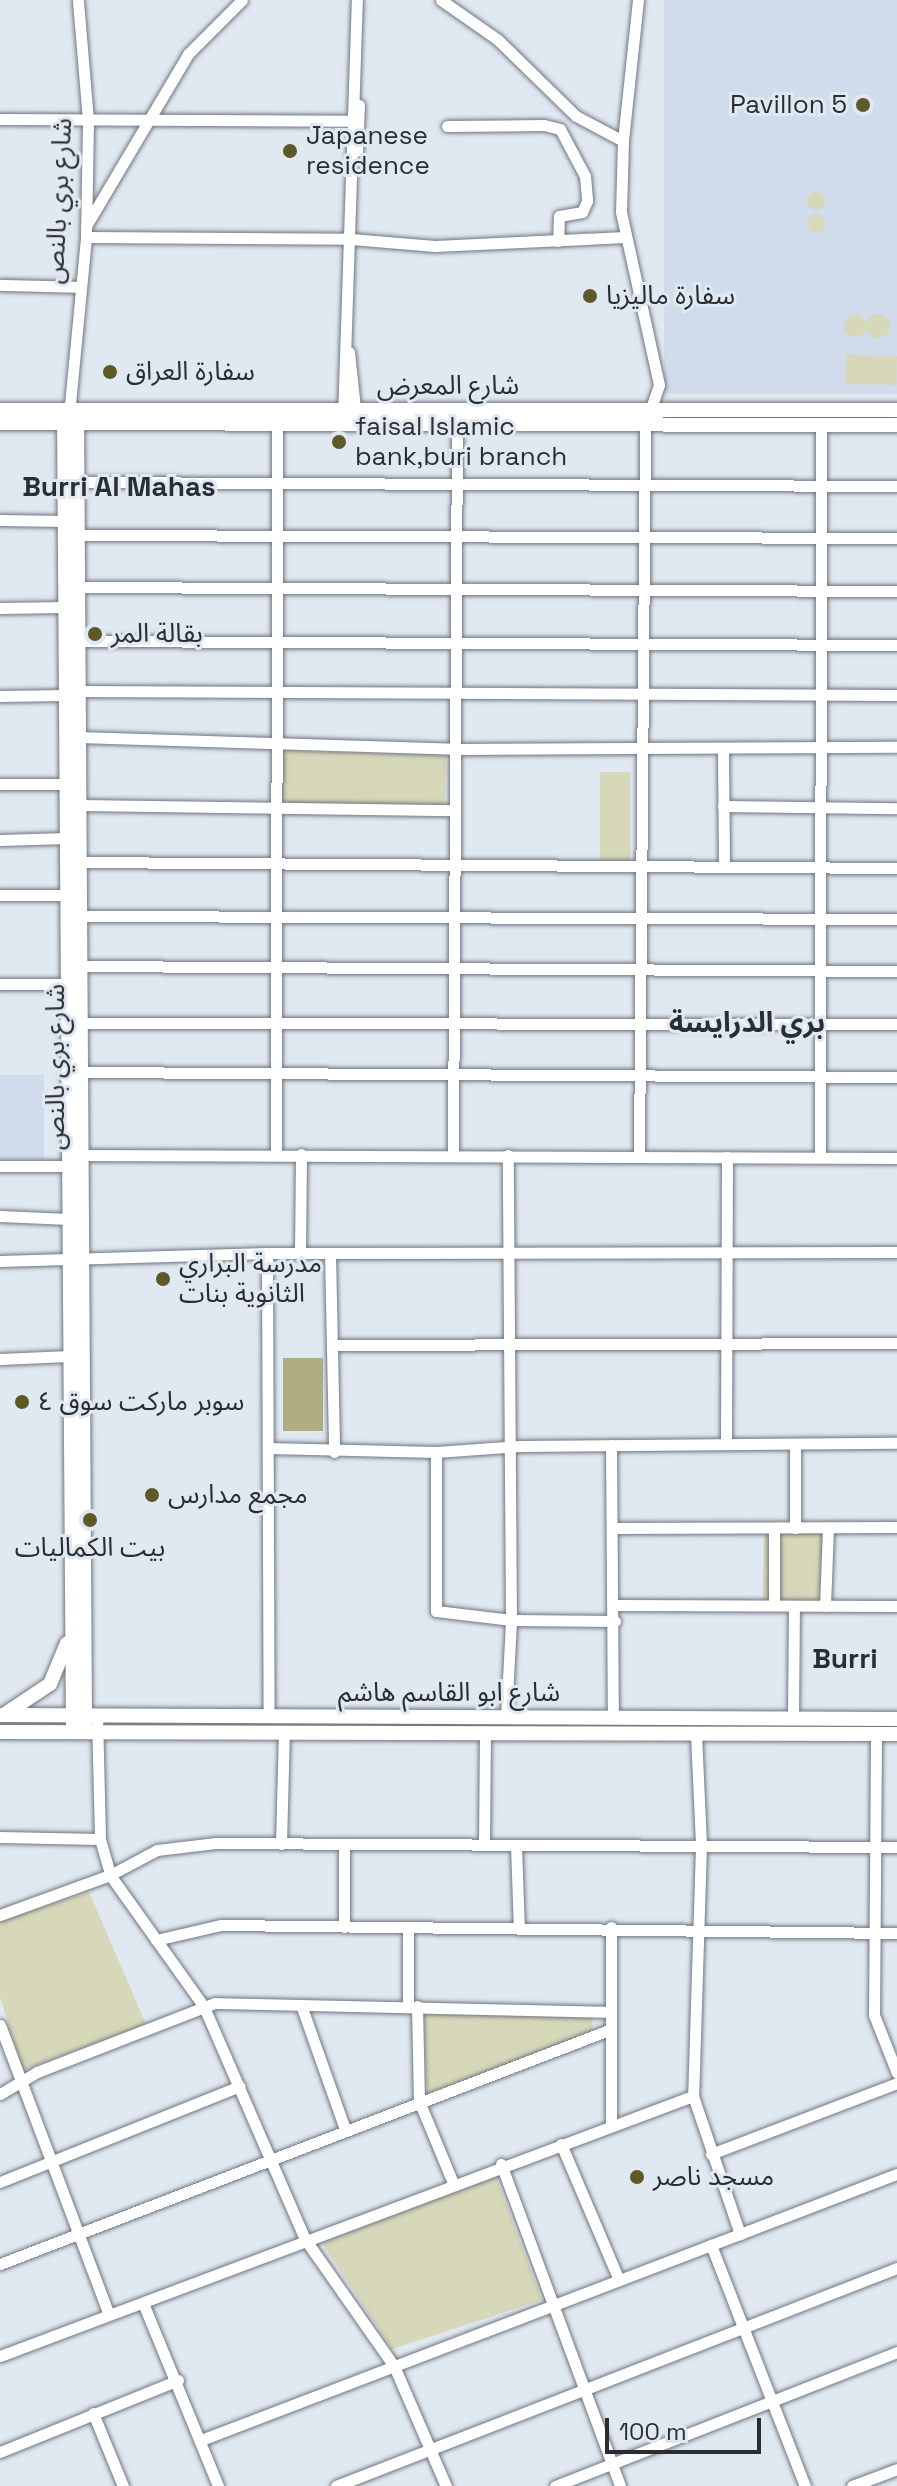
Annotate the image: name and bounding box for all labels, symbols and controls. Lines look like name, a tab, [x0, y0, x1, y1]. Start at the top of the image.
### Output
place label: Pavillon 5	[730, 89, 847, 121]
marker: Pavillon 5	[854, 96, 872, 114]
street label: شارع بري بالنص	[39, 117, 79, 285]
place label: Japanese residence	[306, 120, 430, 182]
marker: Japanese residence	[281, 142, 299, 160]
place label: سفارة ماليزيا	[606, 280, 735, 312]
marker: سفارة ماليزيا	[581, 287, 599, 305]
place label: سفارة العراق	[126, 356, 255, 388]
marker: سفارة العراق	[101, 363, 119, 381]
street label: شارع المعرض	[377, 370, 519, 402]
place label: faisal Islamic bank,buri branch	[355, 411, 567, 472]
marker: faisal Islamic bank,buri branch	[330, 433, 348, 451]
district label: Burri Al Mahas	[22, 469, 216, 503]
place label: بقالة المر	[111, 618, 203, 650]
marker: بقالة المر	[86, 625, 104, 643]
street label: شارع بري بالنص	[40, 984, 72, 1150]
district label: بري الدرايسة	[669, 1005, 825, 1039]
place label: مدرسة البراري الثانوية بنات	[179, 1248, 322, 1310]
marker: مدرسة البراري الثانوية بنات	[154, 1270, 172, 1288]
place label: سوبر ماركت سوق ٤	[38, 1386, 244, 1418]
marker: سوبر ماركت سوق ٤	[13, 1393, 31, 1411]
place label: مجمع مدارس	[168, 1479, 308, 1511]
marker: مجمع مدارس	[143, 1486, 161, 1504]
marker: بيت الكماليات	[81, 1511, 99, 1529]
place label: بيت الكماليات	[15, 1532, 165, 1564]
district label: Burri	[812, 1641, 878, 1675]
street label: شارع ابو القاسم هاشم	[338, 1677, 560, 1709]
place label: مسجد ناصر	[653, 2161, 774, 2193]
marker: مسجد ناصر	[628, 2168, 646, 2186]
scale bar	[609, 2402, 765, 2452]
text: 100 m	[619, 2416, 687, 2447]

